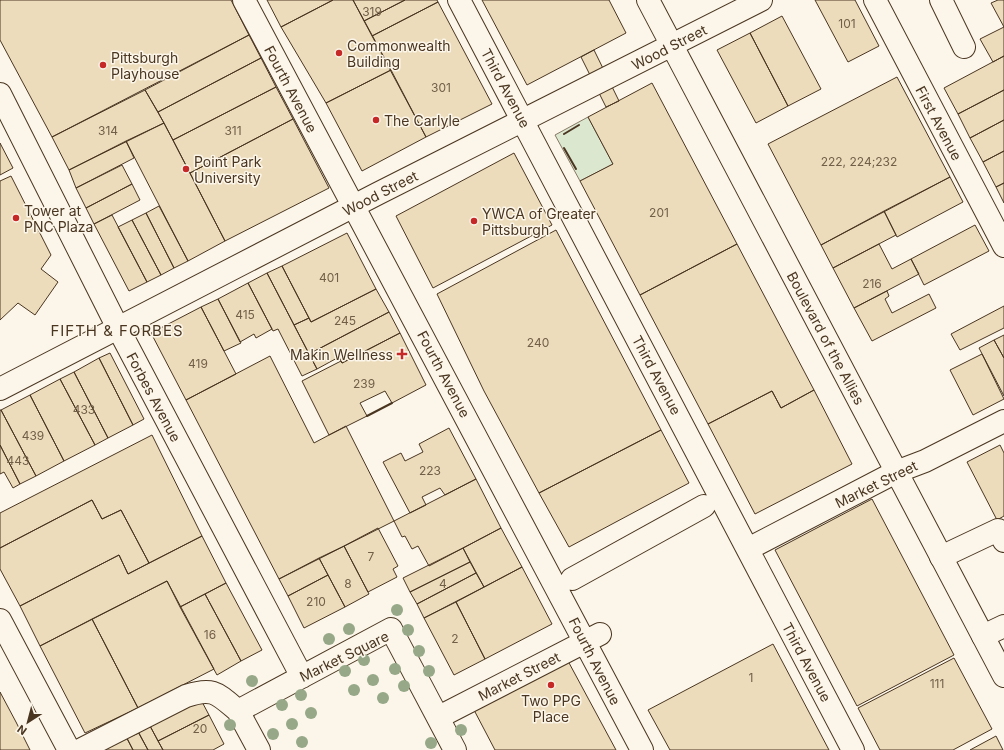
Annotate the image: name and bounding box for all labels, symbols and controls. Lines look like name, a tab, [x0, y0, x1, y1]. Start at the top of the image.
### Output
house number: 319	[362, 4, 382, 19]
house number: 101	[838, 16, 856, 31]
street label: Wood Street	[629, 21, 710, 73]
place label: Commonwealth Building	[347, 37, 451, 70]
street label: Fourth Avenue	[261, 43, 321, 135]
street label: Third Avenue	[478, 45, 534, 131]
marker: Commonwealth Building	[334, 48, 344, 58]
place label: Pittsburgh Playhouse	[111, 49, 179, 82]
marker: Pittsburgh Playhouse	[98, 60, 108, 70]
house number: 301	[431, 80, 451, 95]
street label: First Avenue	[912, 83, 966, 163]
place label: The Carlyle	[384, 112, 460, 129]
marker: The Carlyle	[371, 115, 381, 125]
house number: 314	[98, 123, 118, 138]
house number: 311	[224, 123, 242, 138]
place label: Point Park University	[194, 153, 262, 186]
house number: 222, 224;232	[821, 154, 897, 169]
marker: Point Park University	[181, 164, 191, 174]
street label: Wood Street	[340, 167, 421, 219]
place label: Tower at PNC Plaza	[24, 202, 93, 235]
place label: YWCA of Greater Pittsburgh	[482, 205, 596, 238]
house number: 201	[649, 205, 669, 220]
marker: Tower at PNC Plaza	[11, 213, 21, 223]
marker: YWCA of Greater Pittsburgh	[469, 216, 479, 226]
street label: Boulevard of the Allies	[784, 269, 868, 407]
house number: 401	[319, 270, 339, 285]
house number: 216	[862, 276, 882, 291]
house number: 415	[235, 307, 255, 322]
house number: 245	[334, 313, 356, 328]
district label: FIFTH & FORBES	[50, 321, 184, 340]
street label: Fourth Avenue	[414, 328, 474, 420]
street label: Third Avenue	[629, 332, 685, 418]
house number: 240	[527, 335, 549, 350]
place label: Makin Wellness	[290, 346, 393, 363]
marker: Makin Wellness	[396, 348, 408, 360]
street label: Forbes Avenue	[123, 349, 185, 445]
house number: 419	[188, 356, 208, 371]
house number: 239	[353, 376, 375, 391]
house number: 433	[73, 402, 95, 417]
house number: 439	[22, 428, 44, 443]
house number: 443	[7, 453, 29, 468]
street label: Market Street	[832, 457, 920, 511]
house number: 223	[419, 463, 441, 478]
house number: 7	[368, 549, 375, 564]
house number: 8	[344, 576, 352, 591]
house number: 4	[439, 576, 447, 591]
house number: 210	[306, 594, 326, 609]
street label: Fourth Avenue	[566, 614, 624, 708]
street label: Third Avenue	[779, 619, 835, 705]
house number: 16	[204, 627, 216, 642]
street label: Market Square	[297, 627, 391, 685]
house number: 2	[451, 631, 459, 646]
street label: Market Street	[475, 648, 563, 704]
house number: 1	[749, 670, 753, 685]
house number: 111	[930, 676, 944, 691]
marker: Two PPG Place	[546, 680, 556, 690]
place label: Two PPG Place	[521, 692, 581, 725]
north arrow	[8, 702, 48, 742]
house number: 20	[193, 721, 207, 736]
text: N	[15, 722, 30, 738]

